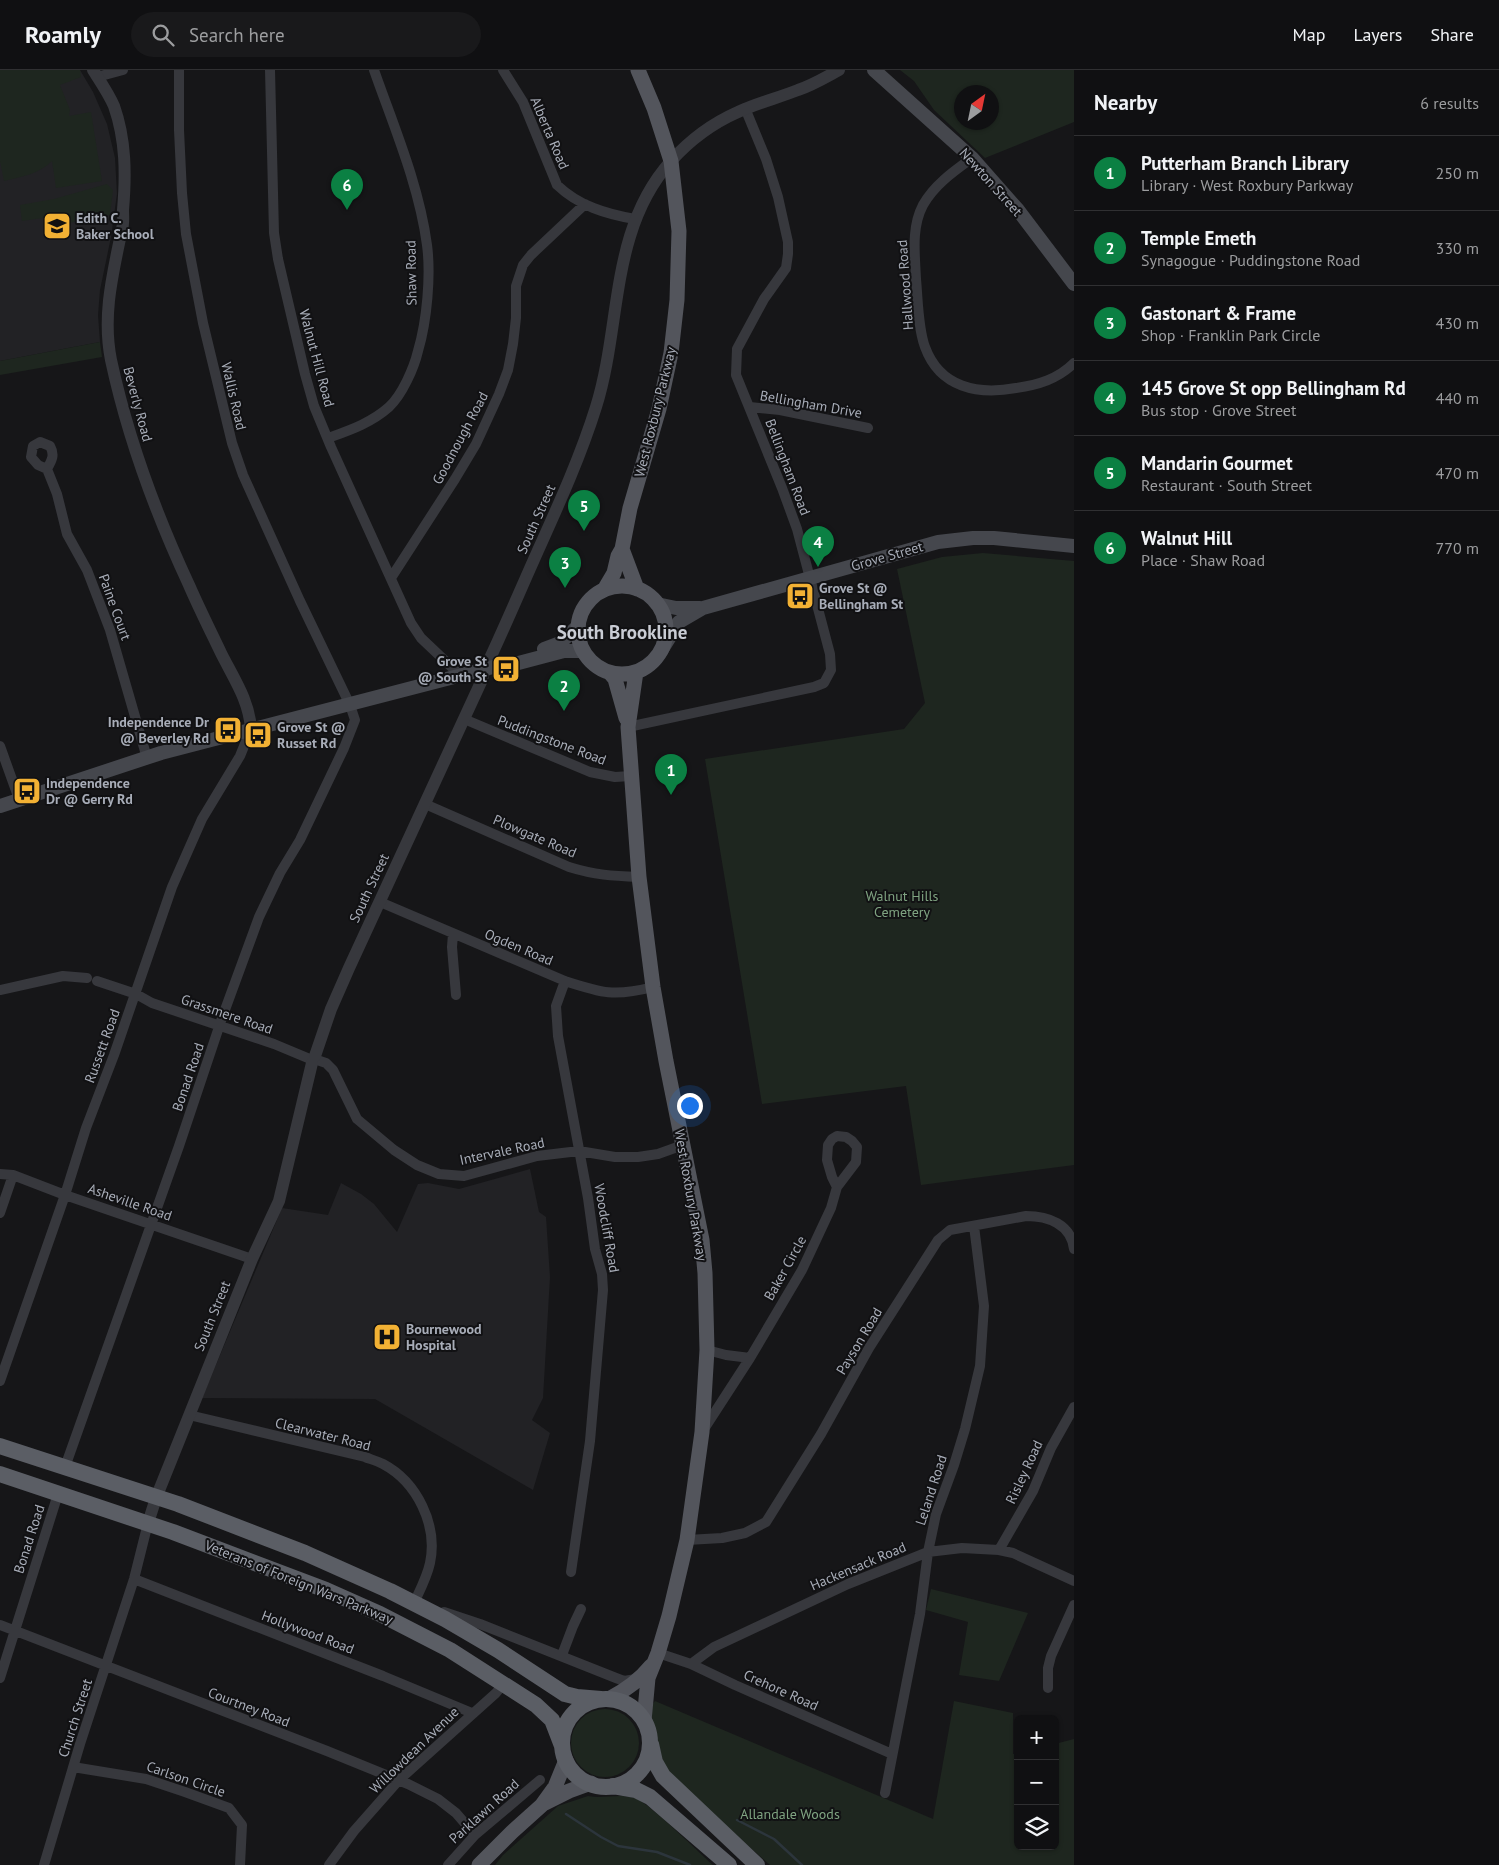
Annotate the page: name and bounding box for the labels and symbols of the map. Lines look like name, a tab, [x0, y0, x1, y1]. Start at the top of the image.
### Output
north arrow	[954, 85, 999, 130]
street label: Alberta Road	[527, 94, 573, 172]
street label: Newton Street	[956, 144, 1027, 220]
pin: 6	[331, 169, 363, 210]
place label: Edith C. Baker School	[76, 209, 155, 243]
school or university icon: Edith C. Baker School	[42, 211, 72, 241]
street label: Hallwood Road	[893, 239, 917, 331]
street label: Shaw Road	[401, 240, 421, 306]
street label: Walnut Hill Road	[295, 307, 339, 409]
street label: West Roxbury Parkway	[630, 345, 680, 479]
street label: Wallis Road	[217, 360, 251, 432]
street label: Beverly Road	[119, 365, 157, 443]
street label: Bellingham Drive	[758, 386, 864, 422]
street label: Goodnough Road	[428, 389, 492, 487]
street label: Bellingham Road	[761, 416, 815, 518]
street label: South Street	[513, 481, 559, 557]
pin: 5	[568, 490, 600, 531]
pin: 4	[802, 526, 834, 567]
street label: Grove Street	[849, 537, 925, 575]
pin: 3	[549, 547, 581, 588]
street label: Paine Court	[95, 571, 135, 643]
place label: Grove St @ Bellingham St	[819, 579, 903, 613]
bus stop icon: Grove St @ Bellingham St	[785, 581, 815, 611]
district label: South Brookline	[557, 620, 687, 644]
place label: Grove St @ South St	[418, 652, 487, 686]
bus stop icon: Grove St @ South St	[491, 654, 521, 684]
pin: 2	[548, 670, 580, 711]
street label: Puddingstone Road	[495, 711, 609, 769]
place label: Independence Dr @ Beverley Rd	[108, 713, 209, 747]
bus stop icon: Independence Dr @ Beverley Rd	[213, 715, 243, 745]
place label: Grove St @ Russet Rd	[277, 718, 346, 752]
bus stop icon: Grove St @ Russet Rd	[243, 720, 273, 750]
pin: 1	[655, 754, 687, 795]
place label: Independence Dr @ Gerry Rd	[46, 774, 133, 808]
bus stop icon: Independence Dr @ Gerry Rd	[12, 776, 42, 806]
street label: Plowgate Road	[491, 810, 579, 862]
street label: South Street	[345, 850, 393, 926]
park label: Walnut Hills Cemetery	[866, 887, 939, 921]
street label: Ogden Road	[482, 924, 556, 970]
street label: Grassmere Road	[179, 990, 275, 1038]
street label: Russett Road	[80, 1007, 124, 1085]
street label: Bonad Road	[168, 1040, 208, 1114]
your location	[677, 1093, 703, 1119]
street label: West Roxbury Parkway	[671, 1128, 712, 1263]
street label: Intervale Road	[458, 1133, 546, 1169]
street label: Asheville Road	[86, 1179, 174, 1225]
street label: Woodcliff Road	[590, 1182, 624, 1274]
street label: Baker Circle	[760, 1232, 810, 1304]
street label: South Street	[190, 1278, 234, 1354]
street label: Payson Road	[832, 1304, 886, 1378]
place label: Bournewood Hospital	[406, 1320, 481, 1354]
hospital icon: Bournewood Hospital	[372, 1322, 402, 1352]
street label: Clearwater Road	[273, 1413, 373, 1455]
street label: Risley Road	[1001, 1437, 1047, 1507]
street label: Leland Road	[911, 1452, 951, 1528]
street label: Bonad Road	[9, 1502, 49, 1576]
street label: Veterans of Foreign Wars Parkway	[201, 1536, 396, 1628]
street label: Hackensack Road	[807, 1538, 909, 1594]
street label: Hollywood Road	[259, 1606, 357, 1658]
street label: Crehore Road	[741, 1665, 821, 1715]
street label: Church Street	[54, 1676, 96, 1760]
street label: Courtney Road	[205, 1683, 293, 1731]
street label: Willowdean Avenue	[366, 1703, 462, 1797]
street label: Carlson Circle	[144, 1757, 228, 1801]
street label: Parklawn Road	[445, 1775, 523, 1847]
park label: Allandale Woods	[740, 1805, 840, 1823]

